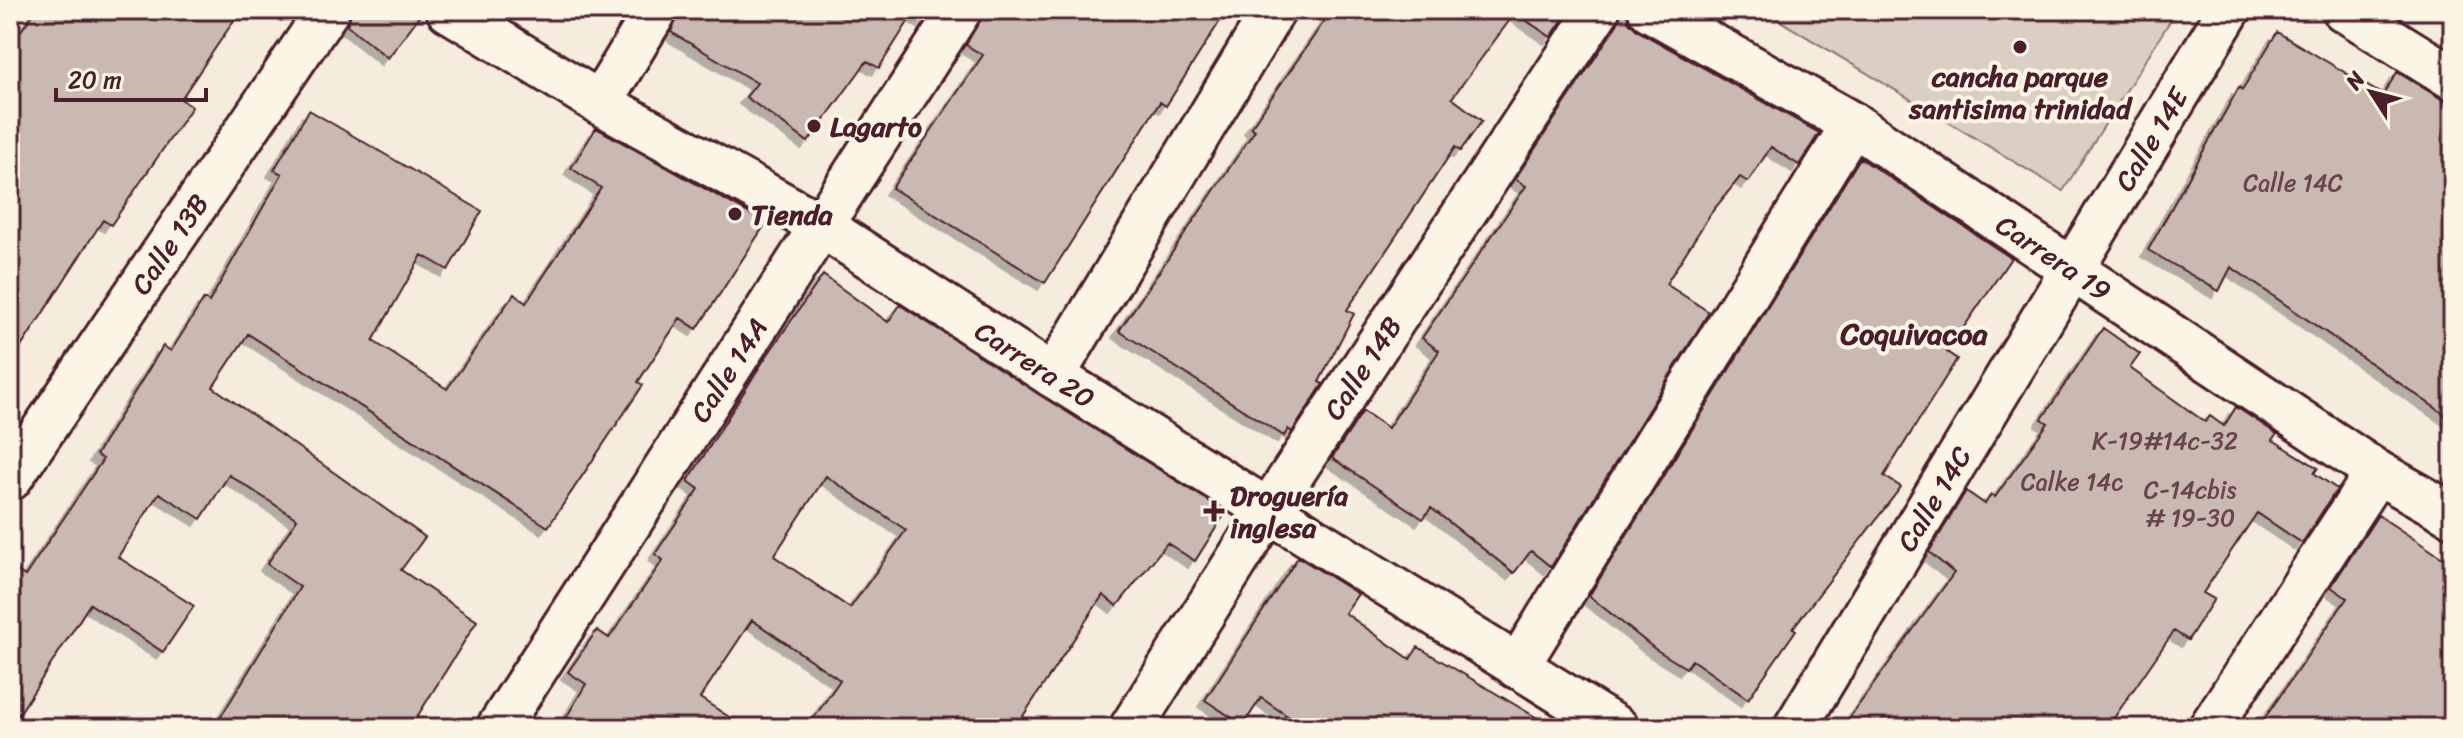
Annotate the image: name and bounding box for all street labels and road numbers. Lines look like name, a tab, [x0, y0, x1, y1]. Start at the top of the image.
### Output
street label: Calle 14E	[2101, 77, 2203, 201]
street label: Calle 13B	[117, 183, 222, 305]
street label: Carrera 19	[1986, 201, 2122, 314]
street label: Calle 14B	[1310, 306, 1415, 430]
street label: Carrera 20	[965, 307, 1105, 422]
street label: Calle 14A	[677, 308, 781, 433]
street label: Calle 14C	[1883, 436, 1985, 561]

